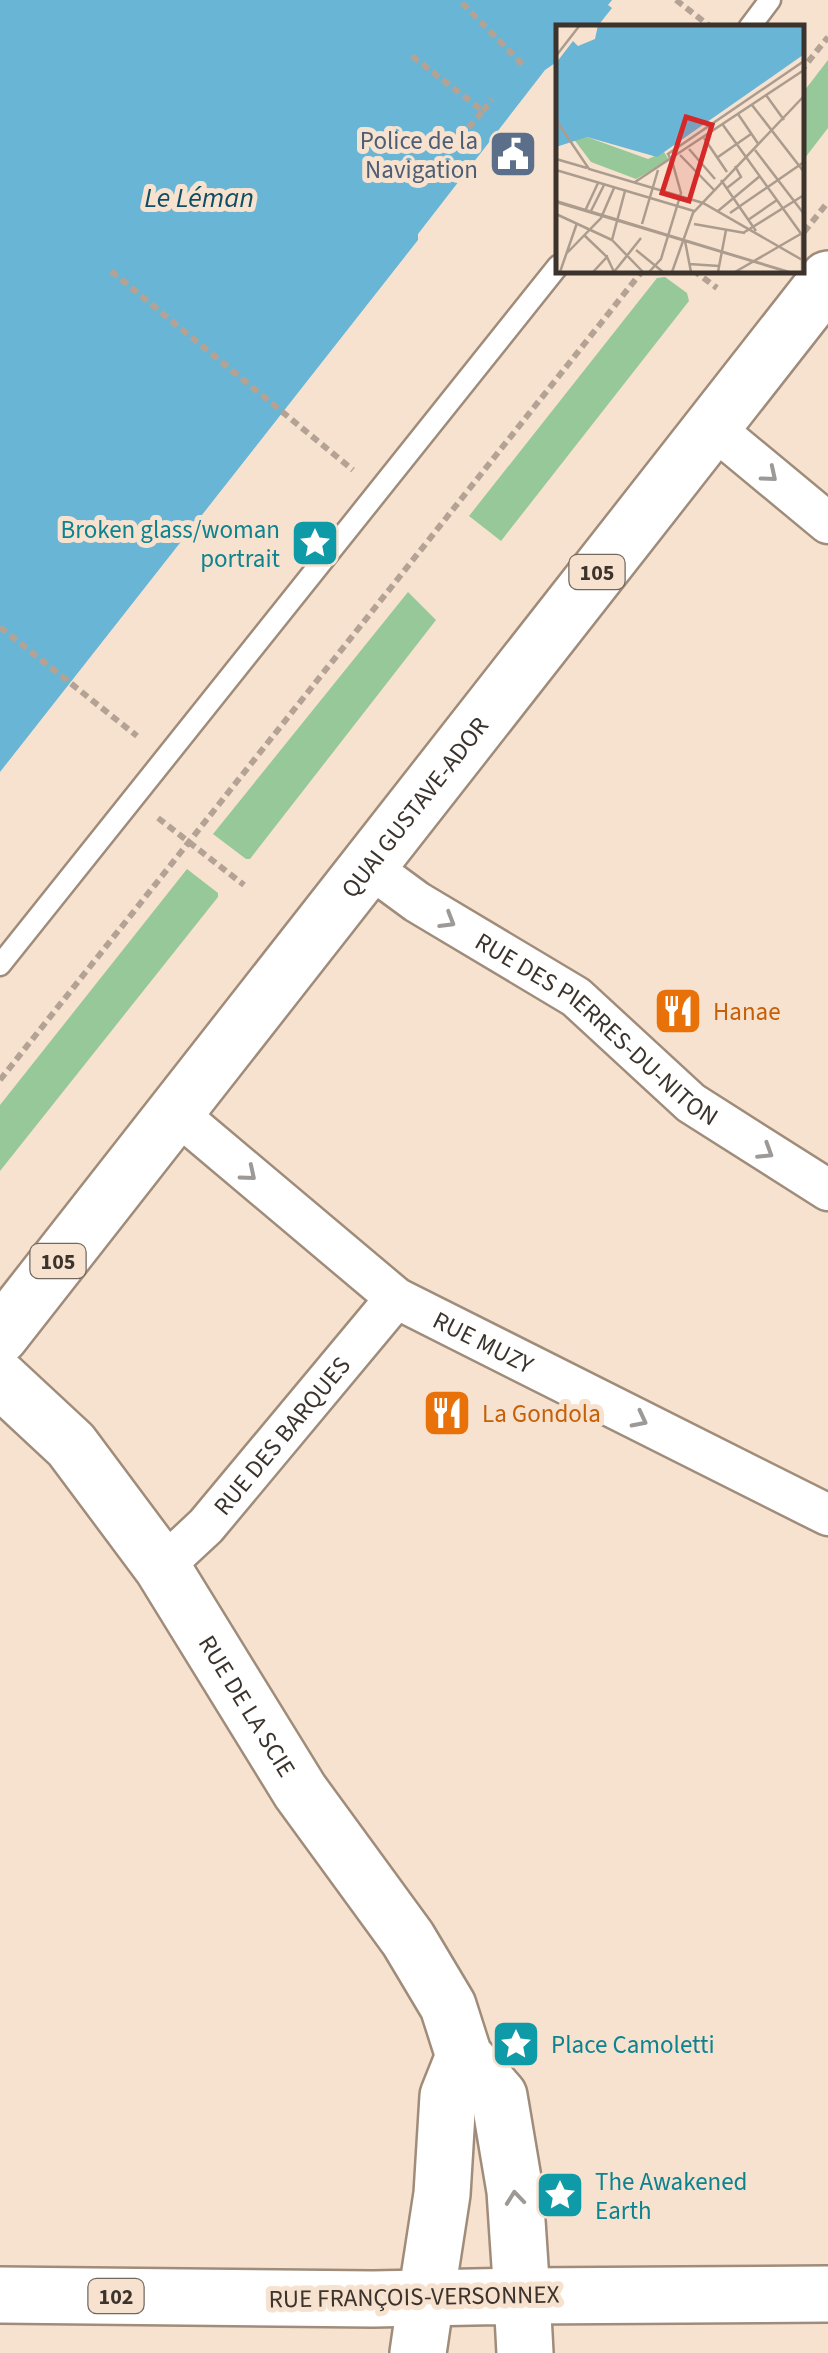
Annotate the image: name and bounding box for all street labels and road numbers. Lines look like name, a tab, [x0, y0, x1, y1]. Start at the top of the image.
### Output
road number: 105	[570, 555, 624, 589]
street label: QUAI GUSTAVE-ADOR	[333, 710, 498, 906]
street label: RUE DES PIERRES-DU-NITON	[468, 924, 725, 1135]
road number: 105	[30, 1244, 86, 1278]
street label: RUE MUZY	[427, 1302, 539, 1383]
street label: RUE DES BARQUES	[205, 1349, 359, 1523]
street label: RUE DE LA SCIE	[189, 1628, 304, 1784]
street label: RUE FRANÇOIS-VERSONNEX	[268, 2276, 560, 2318]
road number: 102	[88, 2279, 144, 2313]

